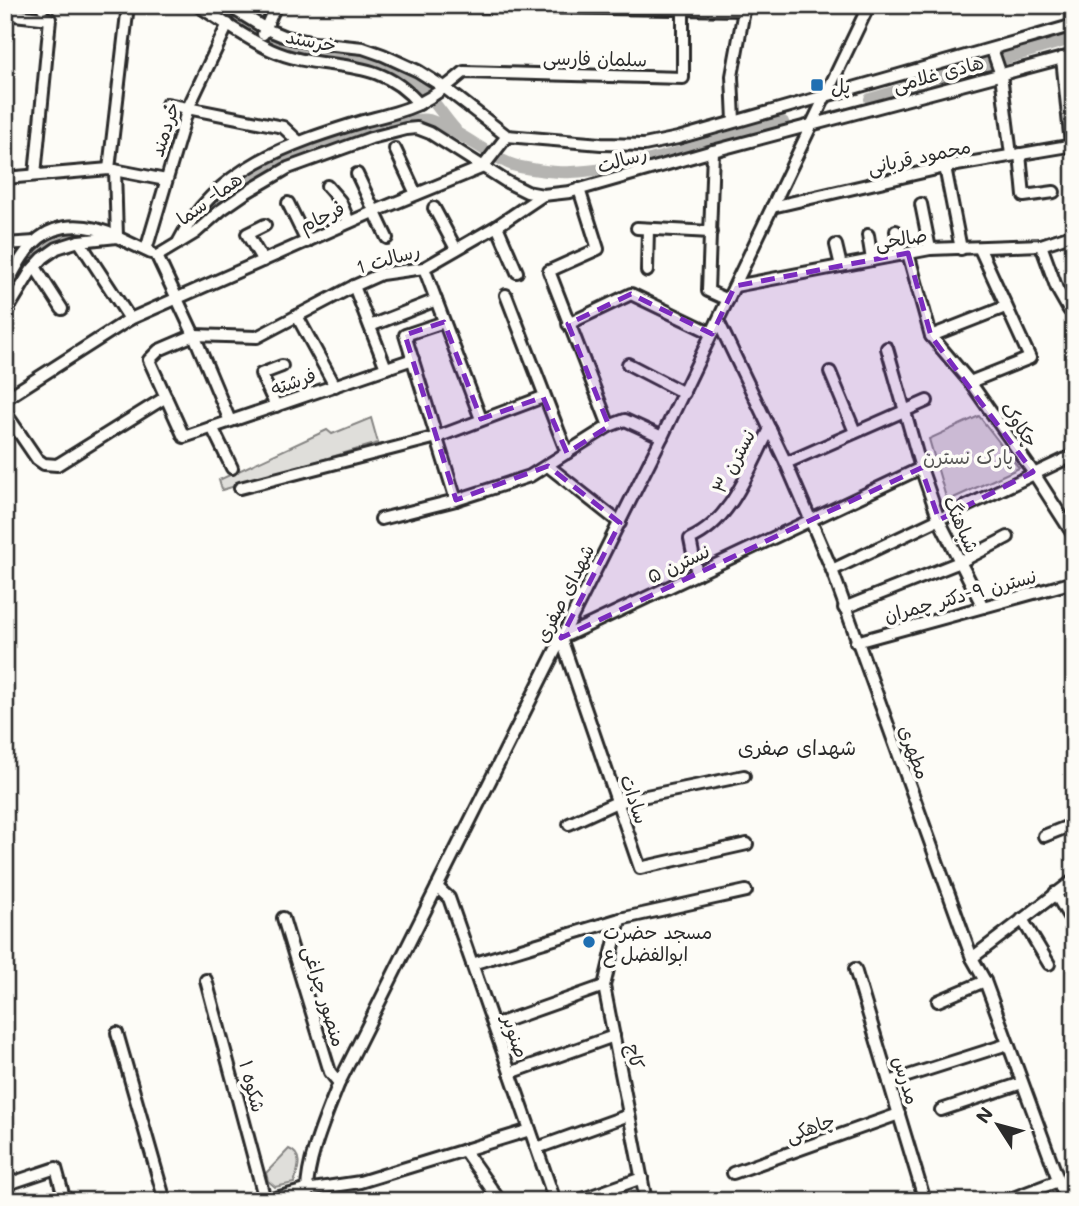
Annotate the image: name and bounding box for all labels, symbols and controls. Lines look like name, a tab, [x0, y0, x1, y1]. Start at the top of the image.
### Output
street label: خرسند	[283, 23, 339, 57]
street label: سلمان فارسی	[543, 45, 647, 72]
street label: هادی غلامی	[890, 49, 987, 98]
place label: پل	[831, 73, 850, 99]
marker: پل	[809, 77, 825, 93]
street label: خردمند	[143, 98, 185, 160]
street label: محمود قربانی	[865, 133, 973, 180]
street label: رسالت	[594, 140, 650, 178]
street label: هما- سما	[171, 166, 247, 230]
street label: فرجام	[296, 195, 350, 240]
street label: صالحی	[873, 222, 929, 255]
street label: رسالت 1	[353, 237, 423, 279]
street label: فرشته	[267, 362, 319, 400]
street label: چکاوک	[995, 396, 1045, 452]
street label: نسترن ۳	[706, 425, 760, 497]
park label: پارک نسترن	[923, 444, 1013, 470]
street label: شباهنگ	[938, 491, 986, 557]
street label: نسترن ۵	[643, 538, 713, 588]
street label: شهدای صفری	[529, 540, 599, 646]
street label: نسترن ۹-دکتر چمران	[881, 563, 1039, 628]
street label: مطهری	[894, 722, 936, 782]
district label: شهدای صفری	[738, 733, 856, 760]
street label: سادات	[615, 771, 655, 827]
place label: مسجد حضرت ابوالفضل ع	[603, 919, 712, 968]
marker: مسجد حضرت ابوالفضل ع	[581, 934, 597, 950]
street label: منصور چراغی	[297, 942, 352, 1050]
street label: صنوبر	[495, 1009, 535, 1061]
street label: کاج	[620, 1041, 651, 1071]
street label: مدرس	[888, 1053, 926, 1107]
street label: شکوه ۱	[234, 1057, 272, 1115]
north arrow	[964, 1090, 1034, 1160]
text: N	[969, 1102, 998, 1128]
street label: چاهکی	[782, 1107, 838, 1148]

